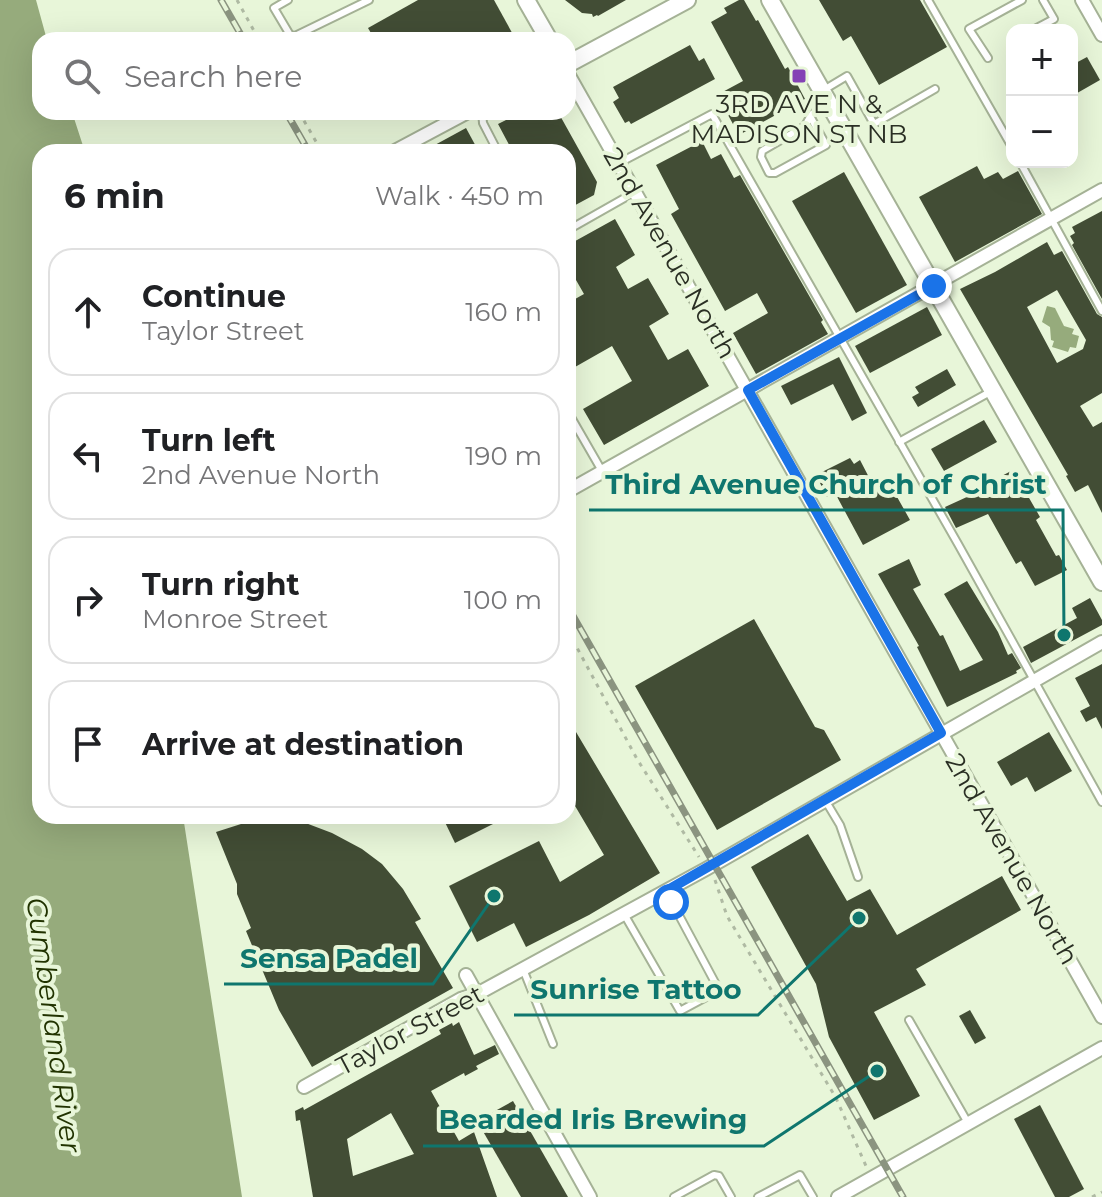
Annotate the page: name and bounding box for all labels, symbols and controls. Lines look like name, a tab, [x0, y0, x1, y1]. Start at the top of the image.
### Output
map controls	[1006, 24, 1078, 168]
button: +	[1006, 24, 1078, 96]
search box	[32, 32, 576, 120]
icon: search	[60, 54, 104, 98]
text: Search here	[124, 58, 302, 95]
marker: 3RD AVE N & MADISON ST NB	[790, 67, 808, 85]
place label: 3RD AVE N & MADISON ST NB	[691, 88, 907, 150]
button: −	[1006, 96, 1078, 168]
street label: 2nd Avenue North	[597, 142, 743, 364]
text: 6 min	[64, 175, 165, 217]
text: Walk · 450 m	[375, 180, 544, 212]
route end	[916, 268, 952, 304]
text: Continue	[142, 278, 286, 315]
icon: ahead	[66, 290, 110, 334]
text: 160 m	[465, 296, 542, 328]
text: Taylor Street	[142, 315, 304, 347]
text: Turn left	[142, 422, 275, 459]
icon: left	[66, 434, 110, 478]
text: 190 m	[465, 440, 542, 472]
callout: Third Avenue Church of Christ	[589, 458, 1063, 510]
text: 2nd Avenue North	[142, 459, 380, 491]
text: Third Avenue Church of Christ	[605, 467, 1047, 501]
text: Turn right	[142, 566, 299, 603]
icon: right	[66, 578, 110, 622]
text: 100 m	[464, 584, 542, 616]
text: Monroe Street	[142, 603, 328, 635]
icon: arrive	[66, 722, 110, 766]
text: Arrive at destination	[142, 726, 464, 763]
street label: 2nd Avenue North	[939, 748, 1085, 970]
route start	[653, 884, 689, 920]
water label: Cumberland River	[19, 895, 89, 1156]
callout: Sensa Padel	[224, 932, 433, 984]
text: Sensa Padel	[240, 941, 418, 975]
callout: Sunrise Tattoo	[514, 963, 758, 1015]
text: Sunrise Tattoo	[530, 972, 742, 1006]
street label: Taylor Street	[331, 978, 489, 1082]
callout: Bearded Iris Brewing	[423, 1094, 764, 1146]
text: Bearded Iris Brewing	[439, 1102, 747, 1136]

